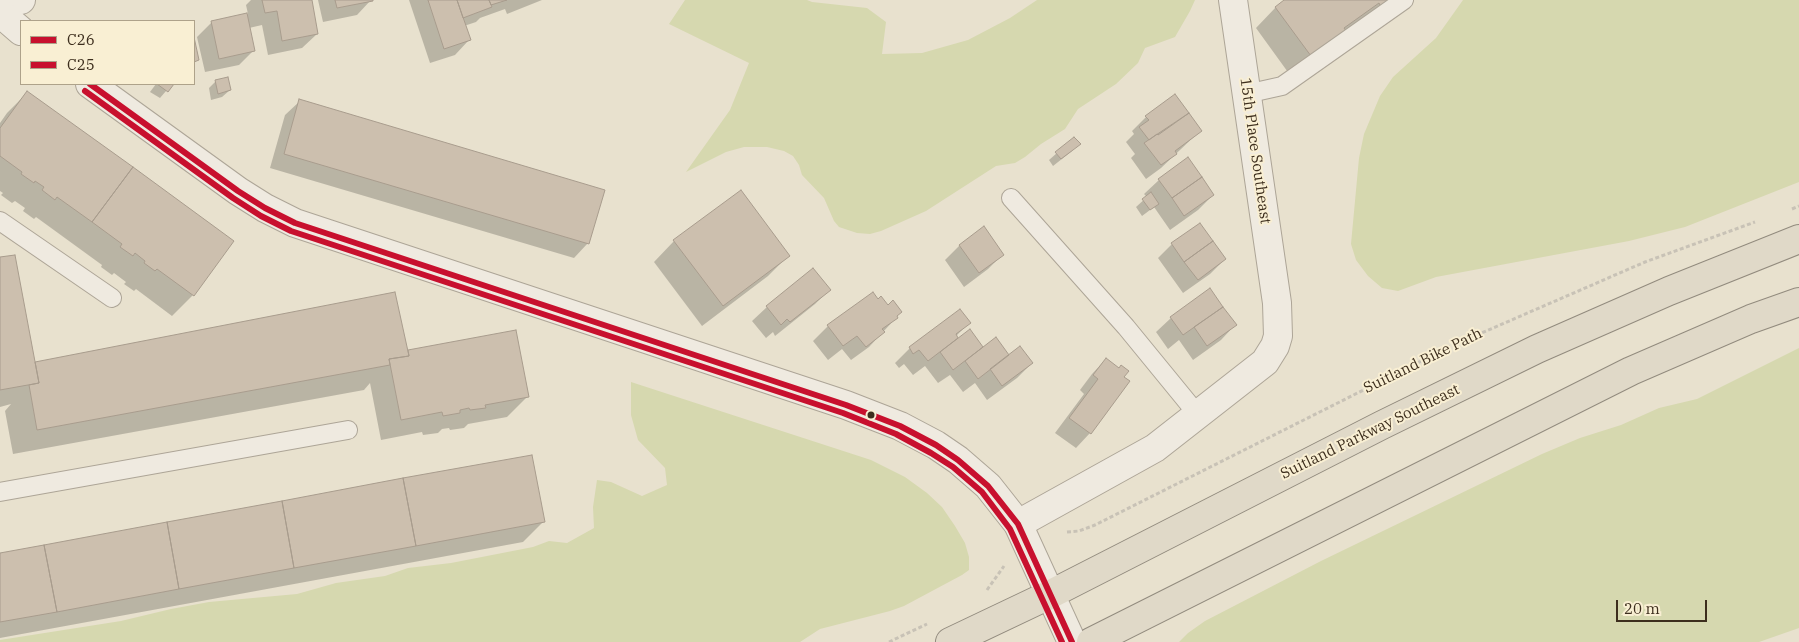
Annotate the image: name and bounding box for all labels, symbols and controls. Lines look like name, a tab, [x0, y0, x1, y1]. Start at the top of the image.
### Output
legend	[20, 20, 195, 85]
text: C26	[67, 30, 95, 49]
text: C25	[67, 55, 95, 74]
street label: 15th Place Southeast	[1236, 77, 1274, 225]
street label: Suitland Bike Path	[1361, 324, 1485, 398]
street label: Suitland Parkway Southeast	[1278, 381, 1462, 483]
unlabelled marker	[866, 410, 876, 420]
scale bar	[1619, 590, 1710, 622]
text: 20 m	[1624, 599, 1660, 618]

